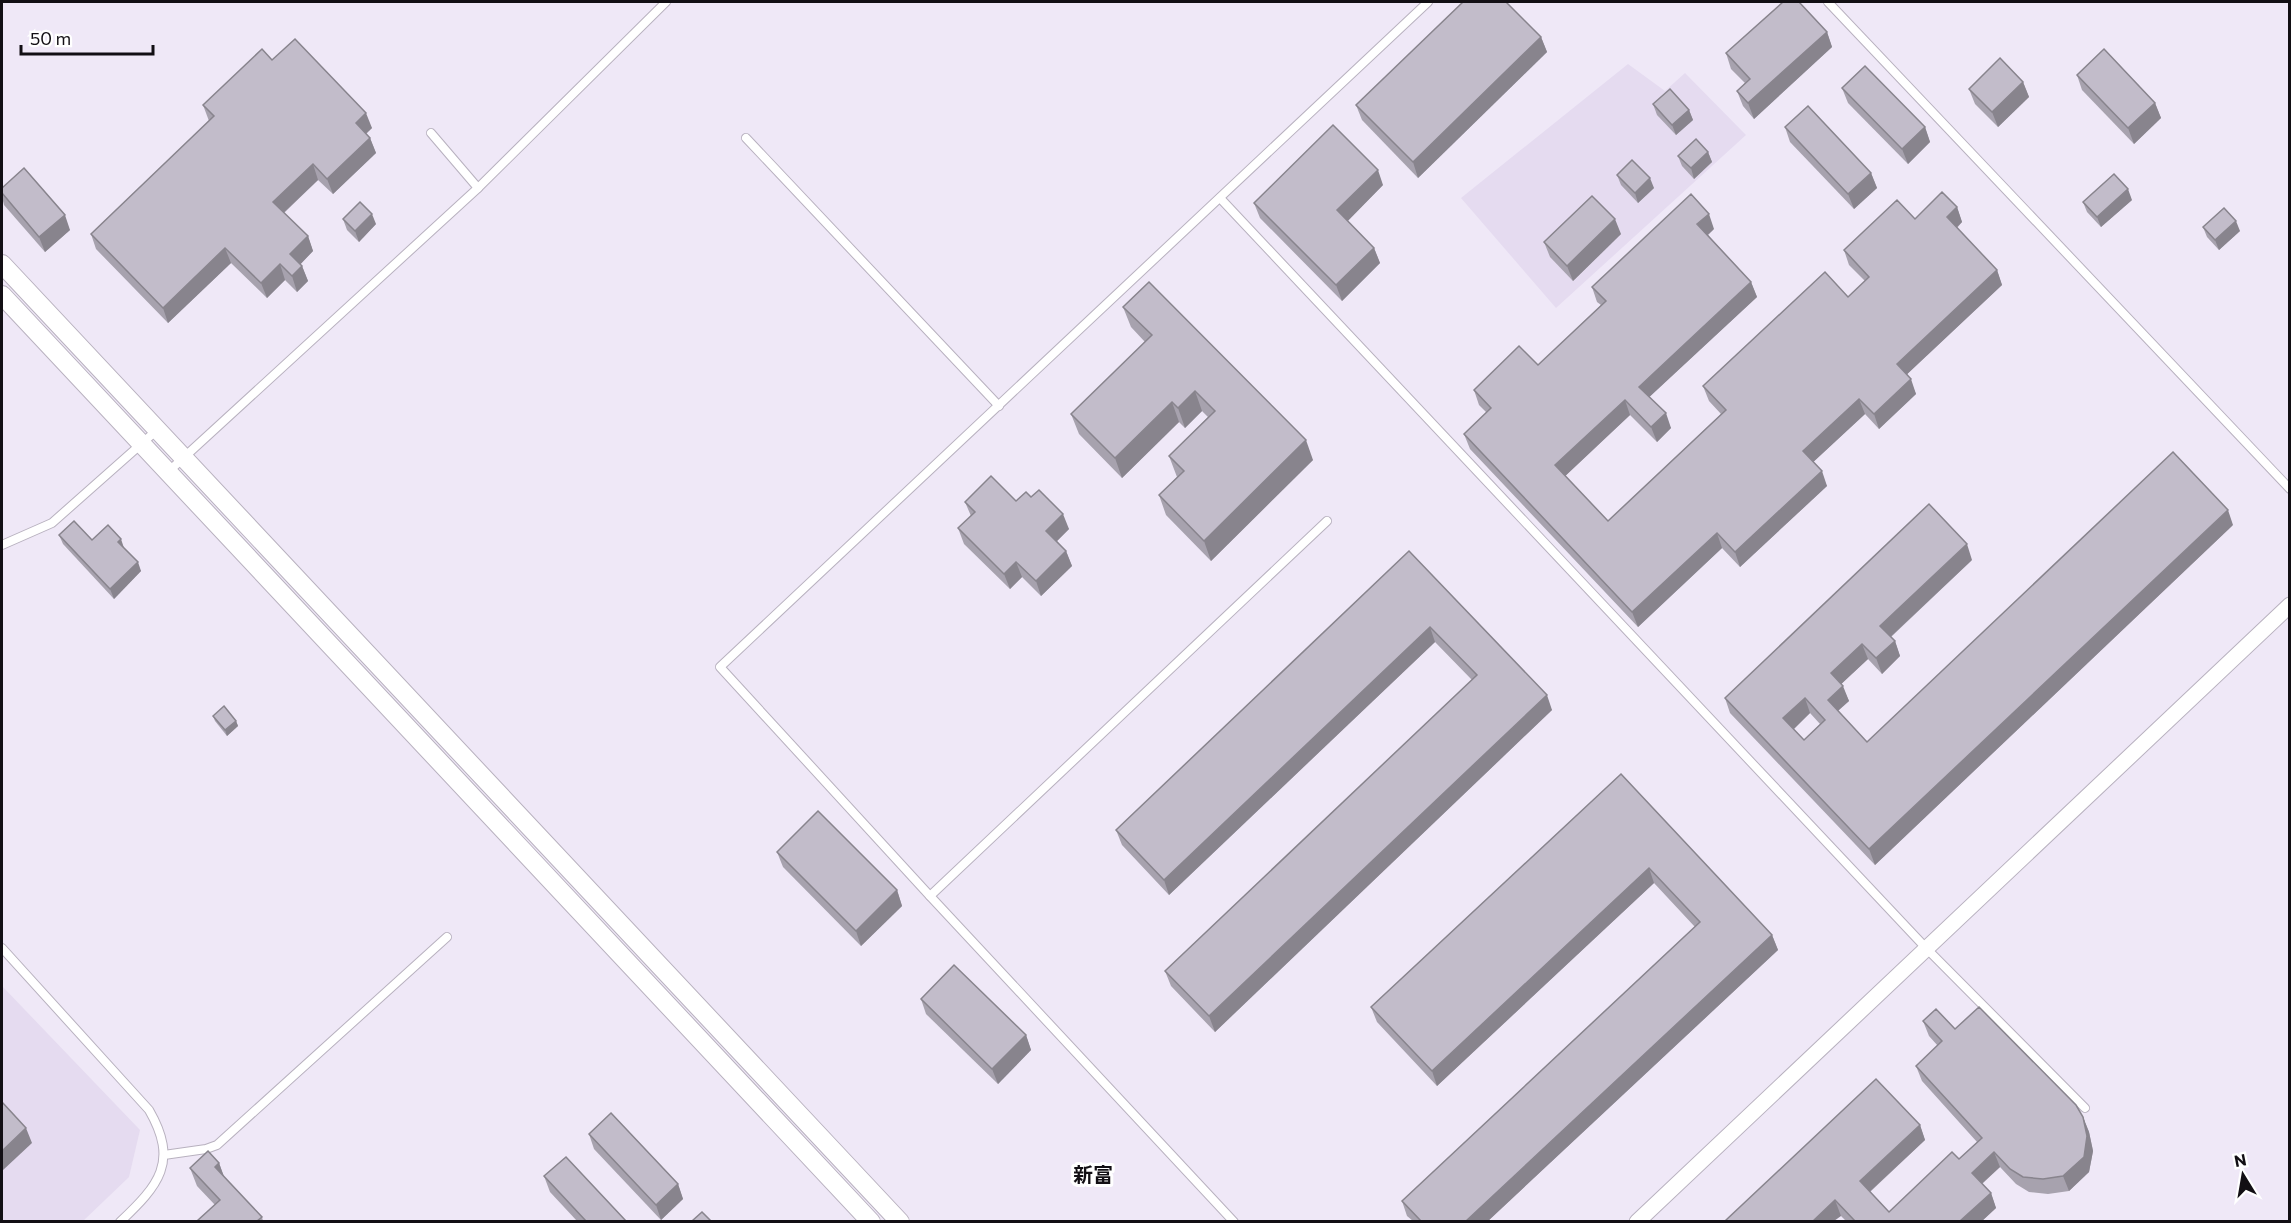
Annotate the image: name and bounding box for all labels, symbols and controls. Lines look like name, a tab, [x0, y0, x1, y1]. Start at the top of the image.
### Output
scale bar	[21, 18, 153, 56]
text: 50 m	[30, 27, 71, 49]
north arrow	[2213, 1145, 2273, 1205]
text: N	[2232, 1149, 2248, 1170]
district label: 新富	[1073, 1162, 1113, 1186]

